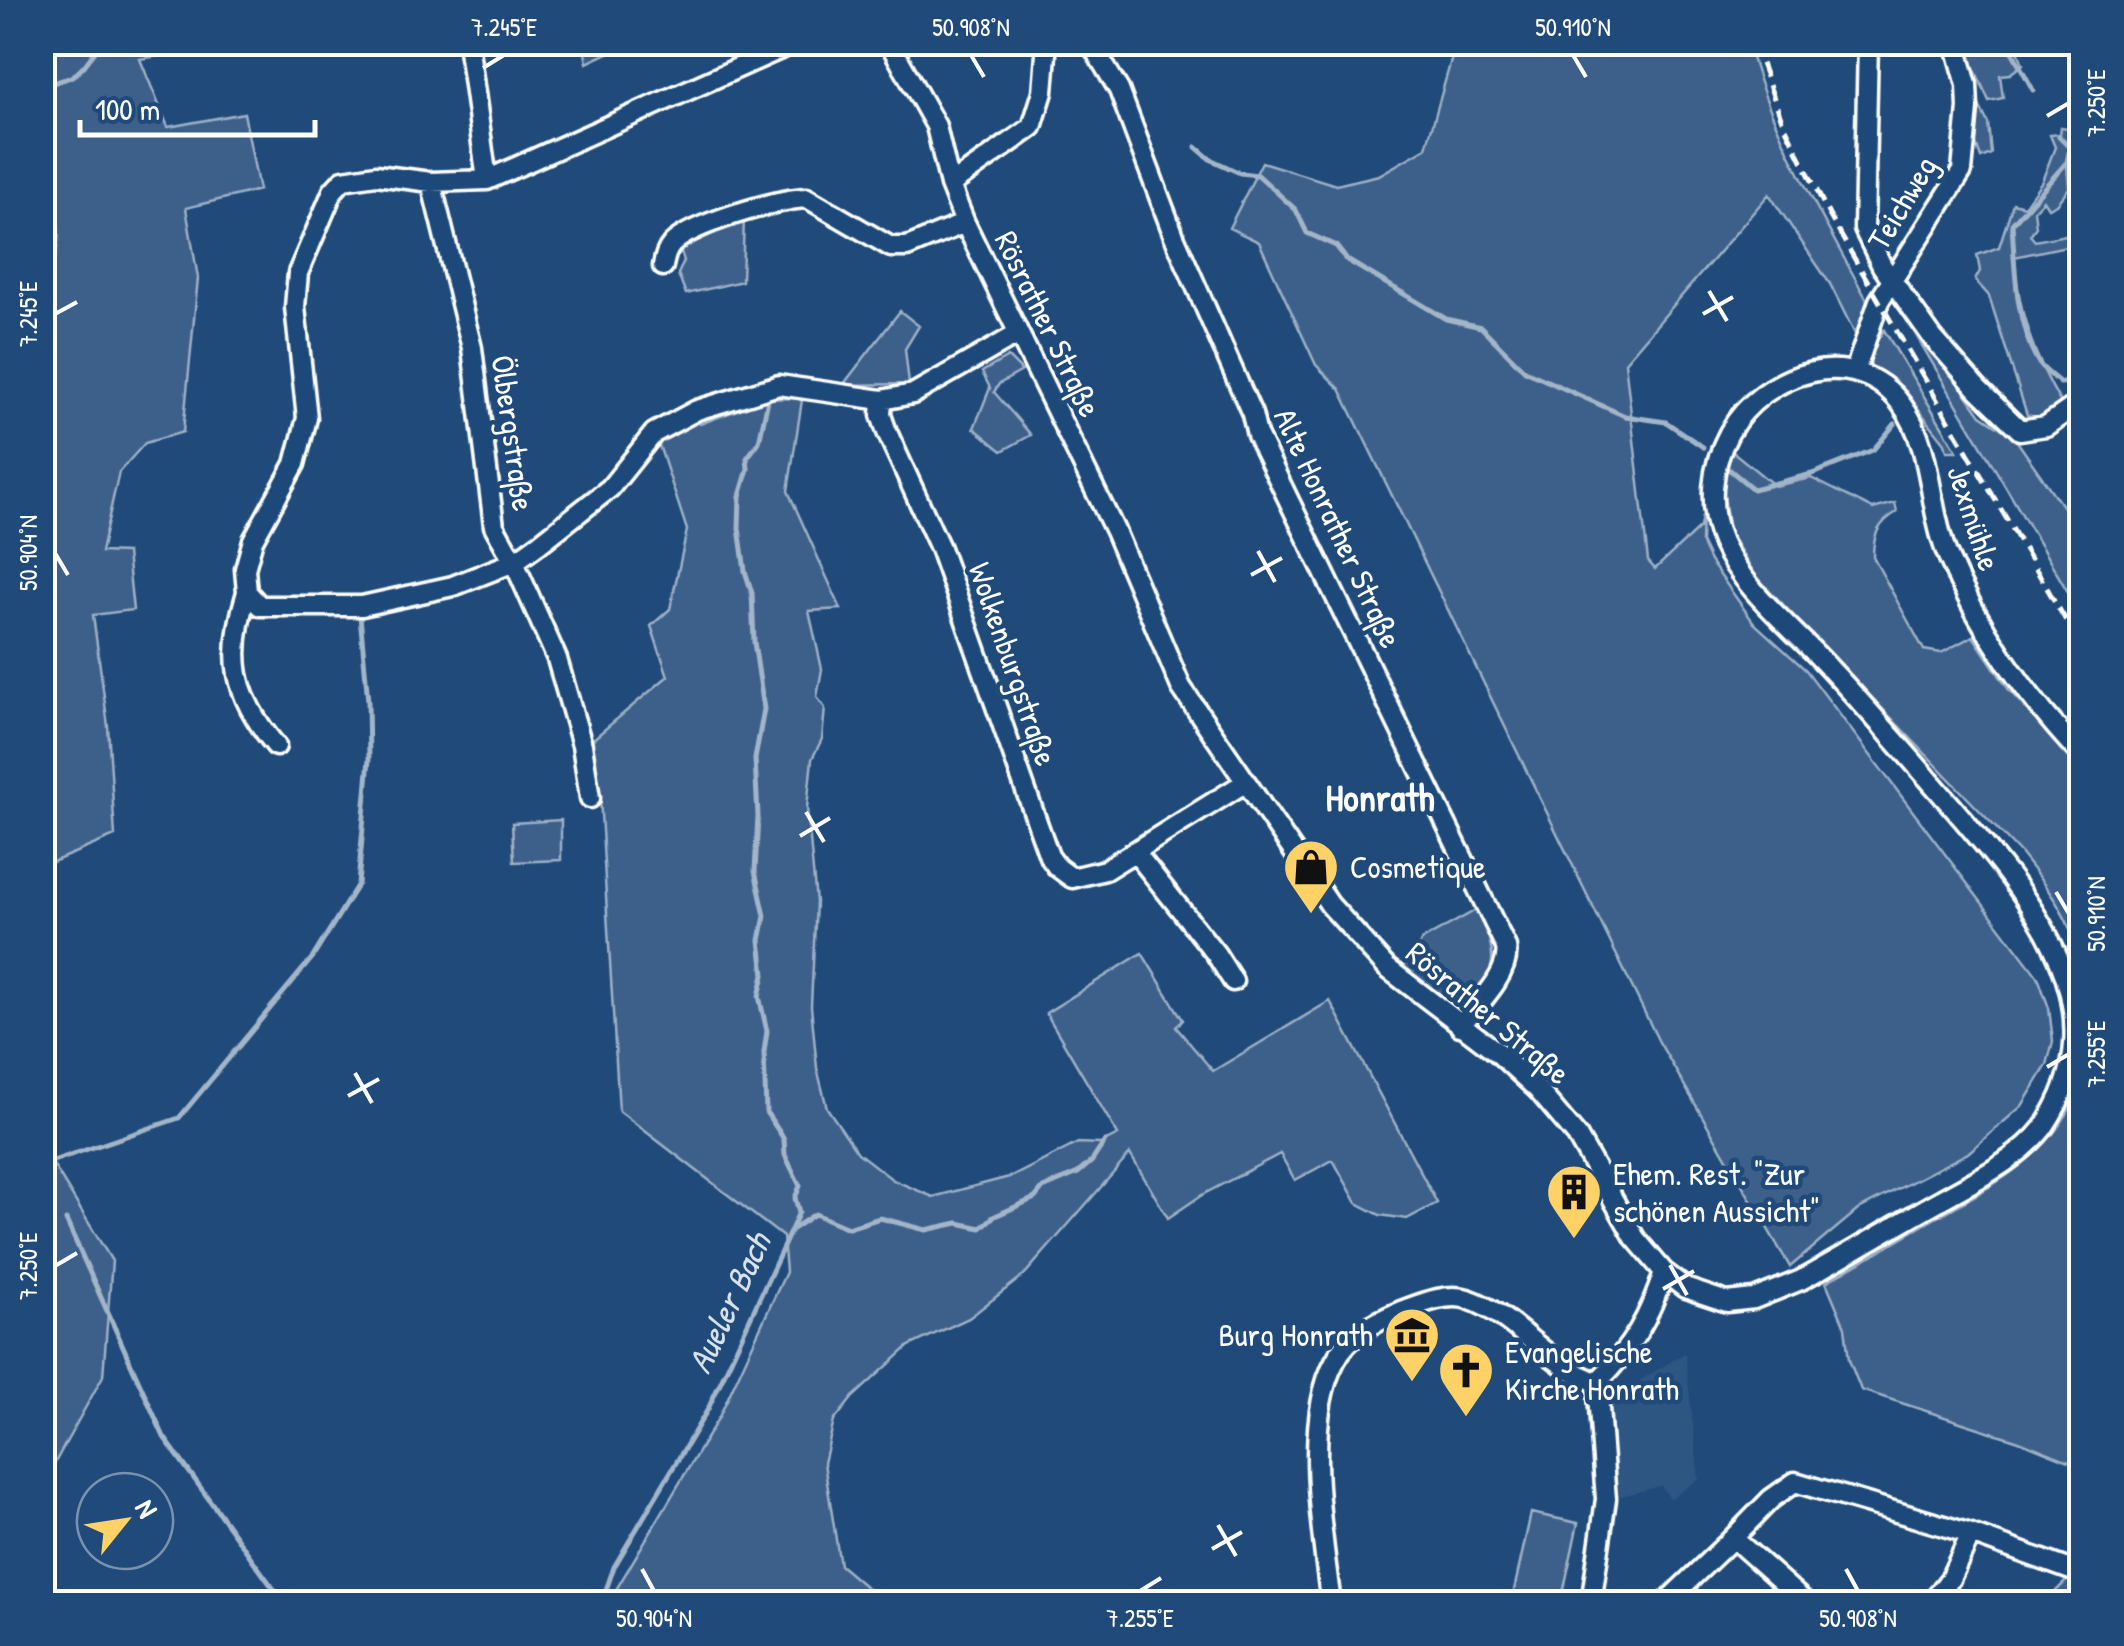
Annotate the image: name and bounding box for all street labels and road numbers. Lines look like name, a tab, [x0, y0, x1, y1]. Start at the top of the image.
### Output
street label: Teichweg	[1857, 148, 1946, 258]
street label: Rösrather Straße	[985, 224, 1112, 424]
street label: Ölbergstraße	[481, 352, 546, 514]
street label: Alte Honrather Straße	[1264, 401, 1413, 655]
street label: Jexmühle	[1937, 460, 2012, 576]
street label: Wolkenburgstraße	[959, 557, 1068, 771]
street label: Rösrather Straße	[1397, 931, 1580, 1094]

